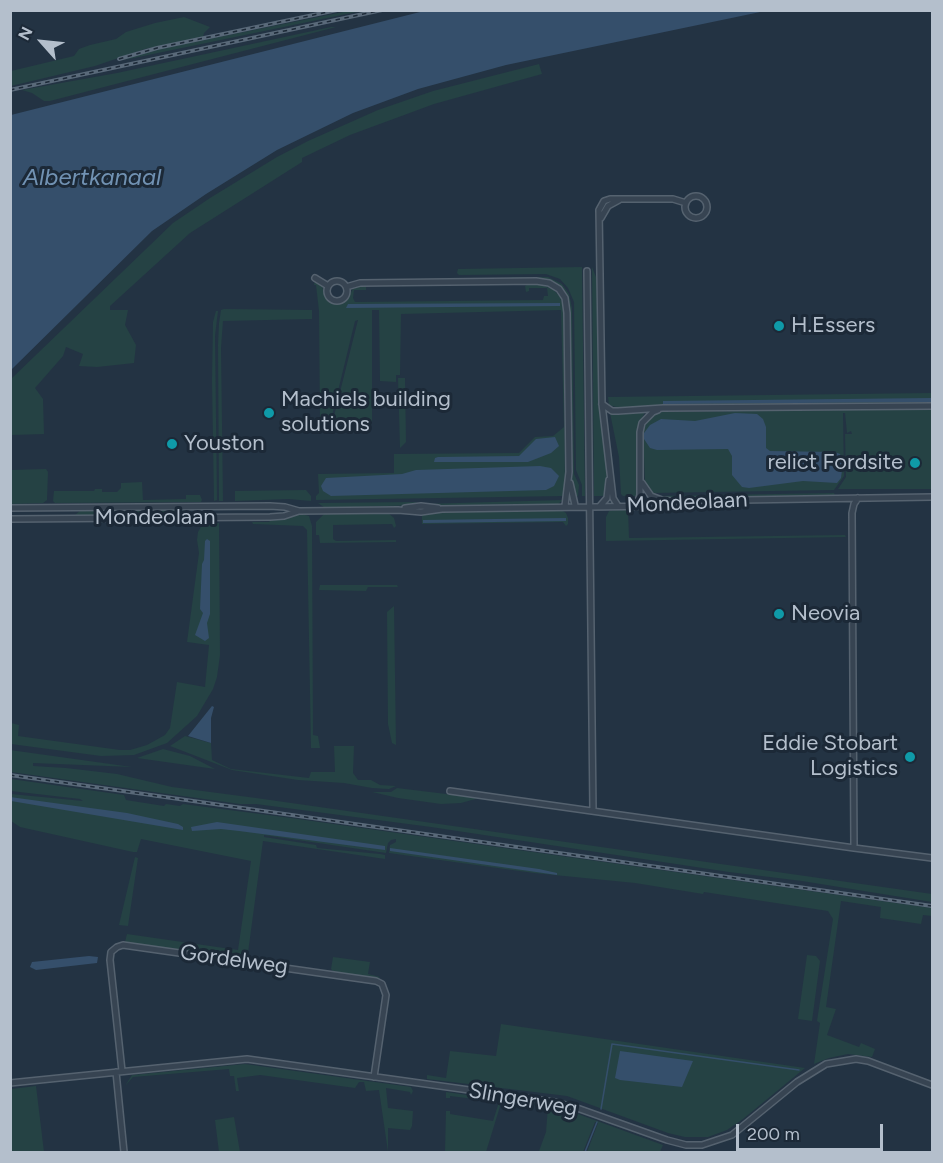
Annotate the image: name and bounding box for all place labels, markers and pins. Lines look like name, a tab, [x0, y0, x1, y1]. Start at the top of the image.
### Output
place label: H.Essers	[791, 313, 875, 339]
marker: H.Essers	[772, 319, 786, 333]
place label: Machiels building solutions	[281, 387, 451, 439]
marker: Machiels building solutions	[262, 406, 276, 420]
place label: Youston	[184, 431, 265, 457]
marker: Youston	[165, 437, 179, 451]
place label: relict Fordsite	[767, 450, 903, 476]
marker: relict Fordsite	[908, 456, 922, 470]
place label: Neovia	[791, 601, 860, 627]
marker: Neovia	[772, 607, 786, 621]
place label: Eddie Stobart Logistics	[762, 731, 898, 782]
marker: Eddie Stobart Logistics	[903, 750, 917, 764]

